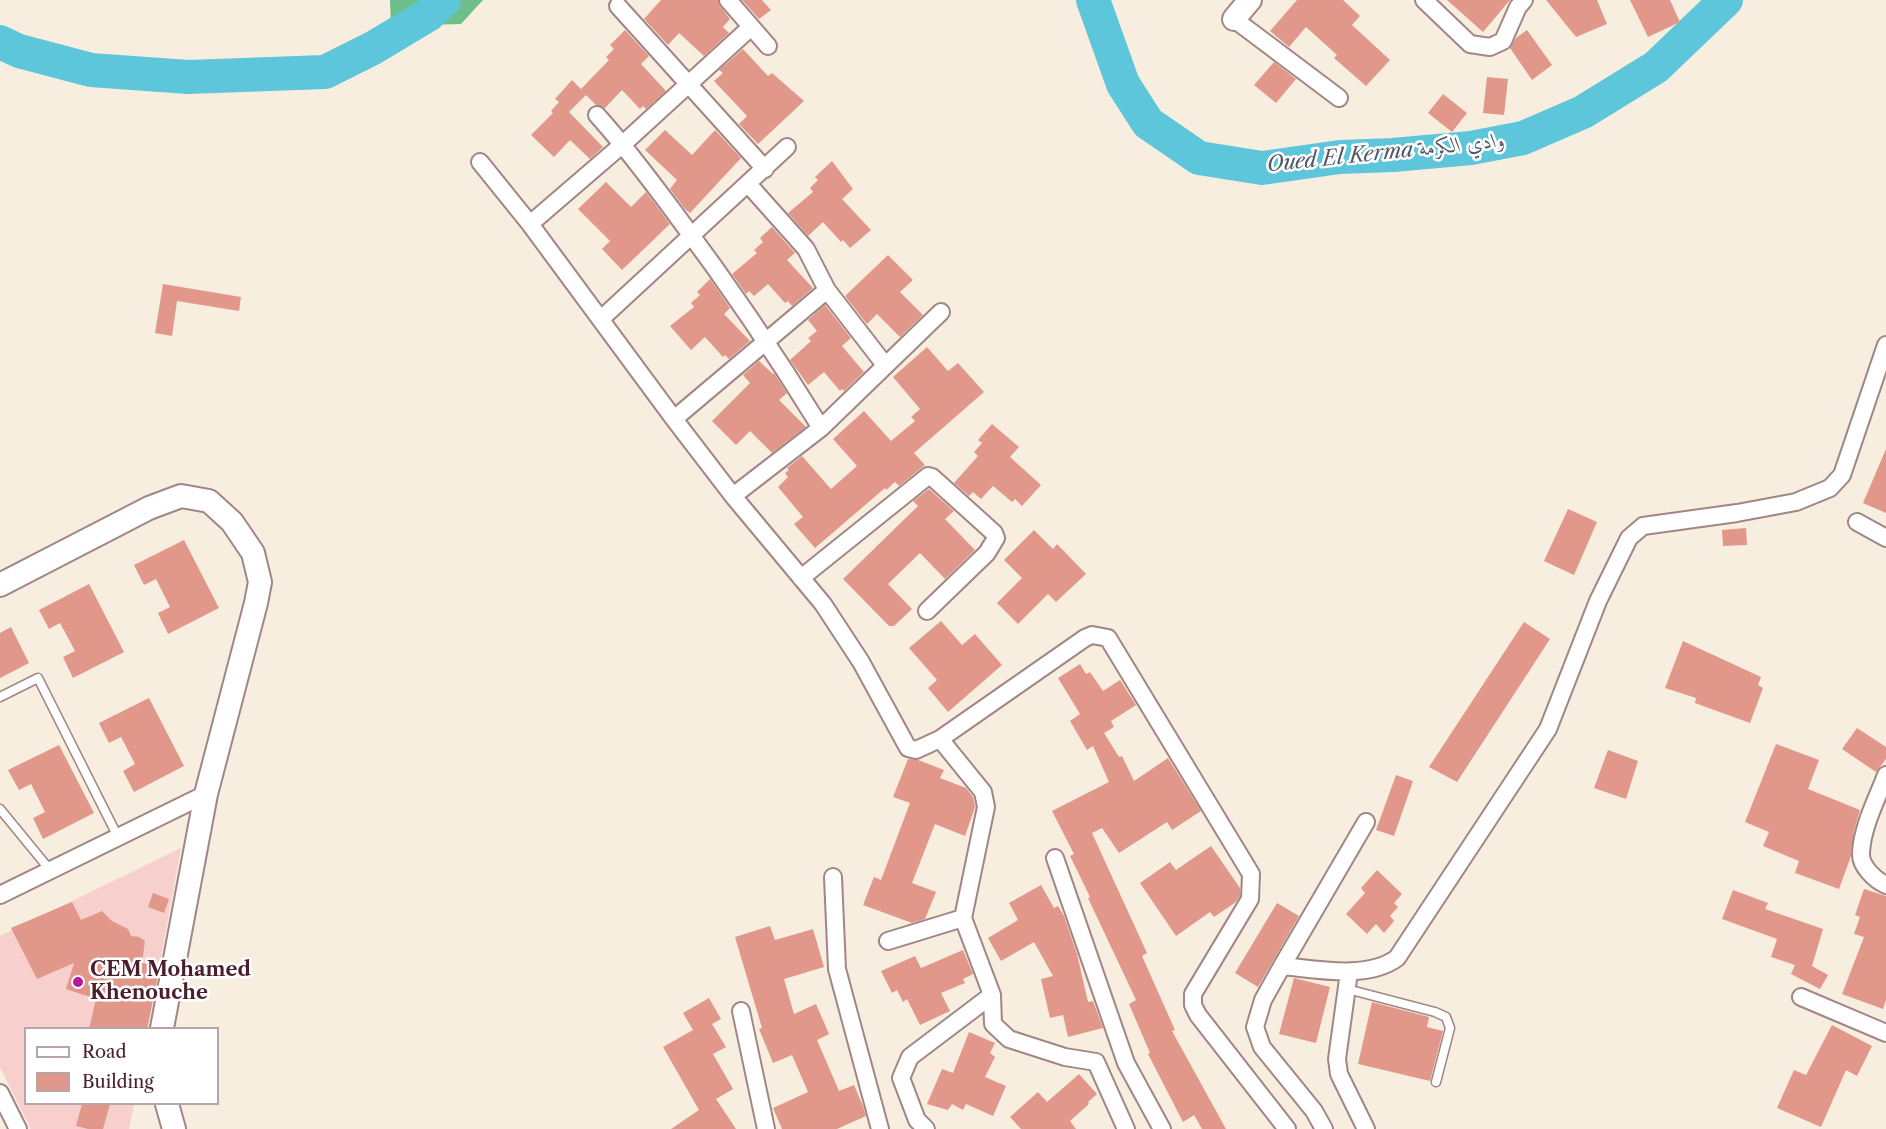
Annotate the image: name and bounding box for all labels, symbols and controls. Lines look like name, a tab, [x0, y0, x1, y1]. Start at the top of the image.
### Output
water label: Oued El Kerma وادي الكرمة	[1266, 128, 1506, 178]
place label: CEM Mohamed Khenouche	[90, 958, 251, 1005]
marker: CEM Mohamed Khenouche	[71, 975, 85, 989]
legend	[24, 1027, 219, 1105]
text: Road	[82, 1041, 127, 1063]
text: Building	[82, 1071, 154, 1093]

